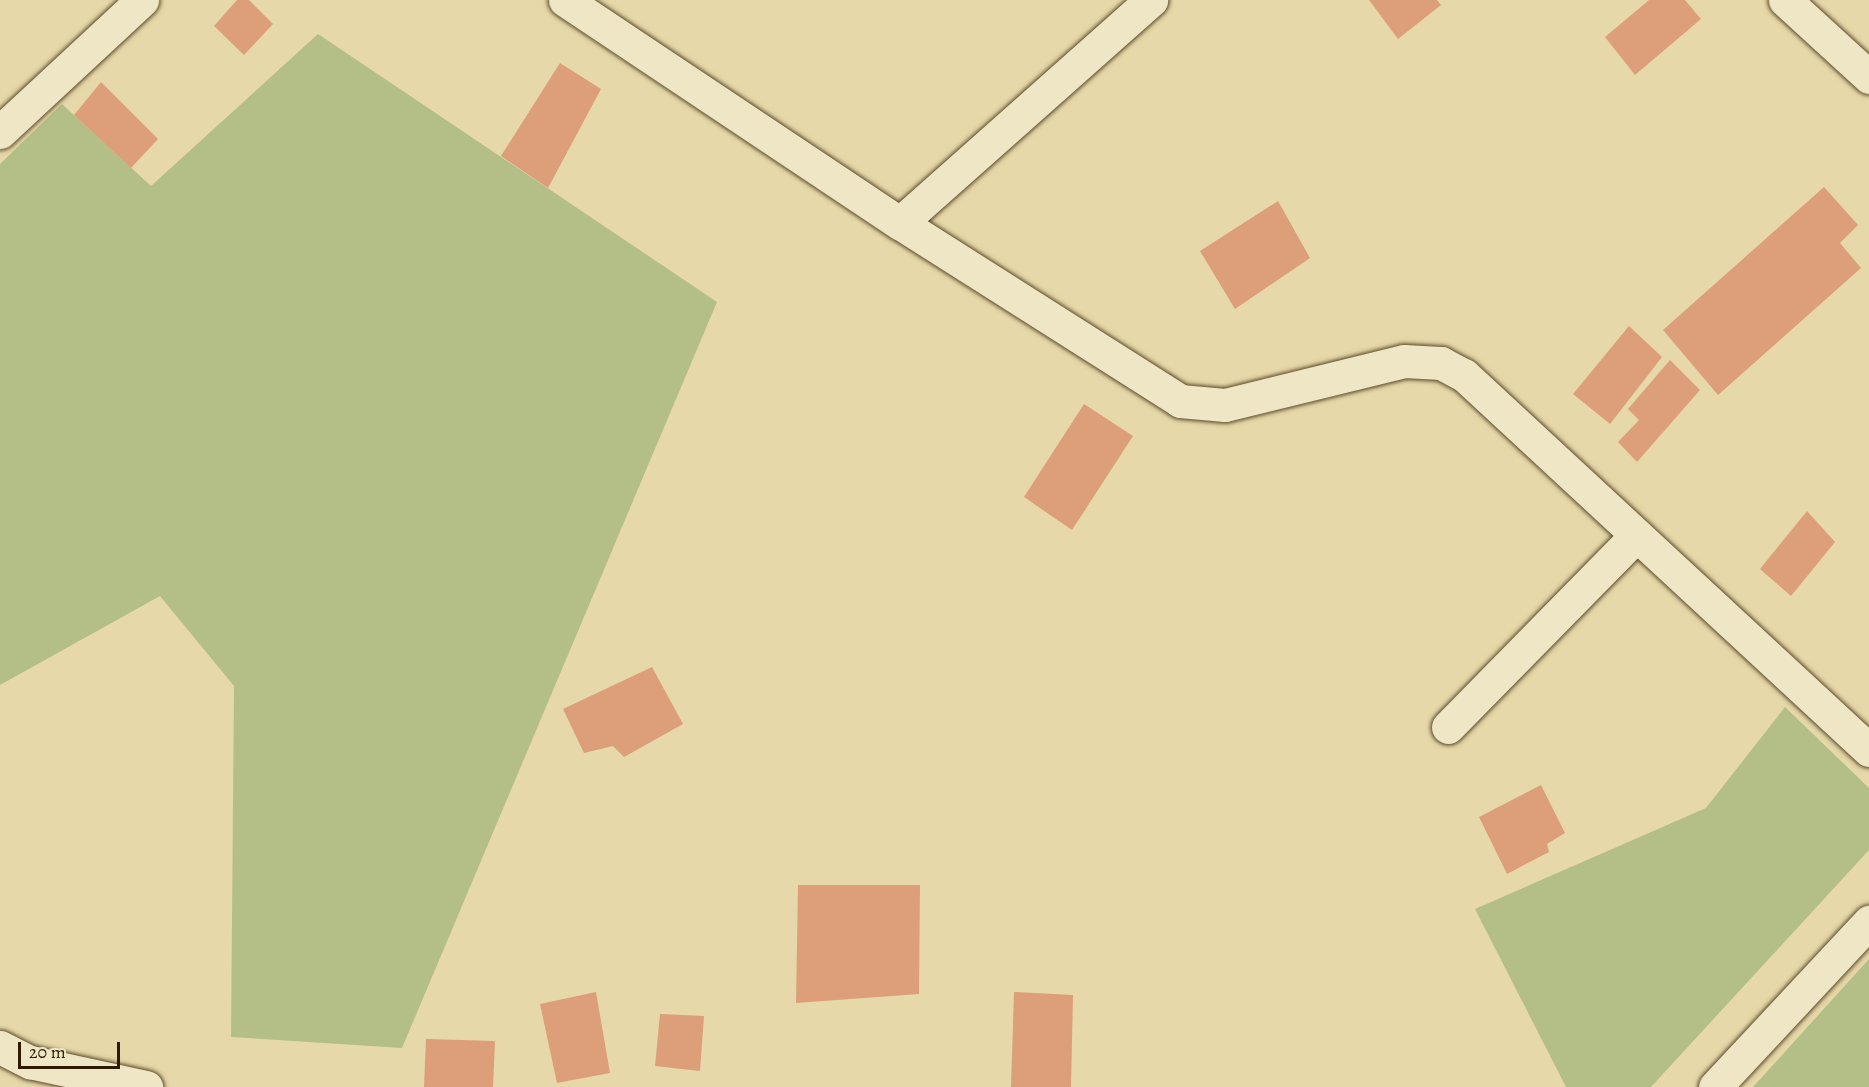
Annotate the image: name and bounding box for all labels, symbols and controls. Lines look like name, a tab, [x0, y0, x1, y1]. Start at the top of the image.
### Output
scale bar	[21, 1030, 123, 1068]
text: 20 m	[29, 1040, 66, 1064]

